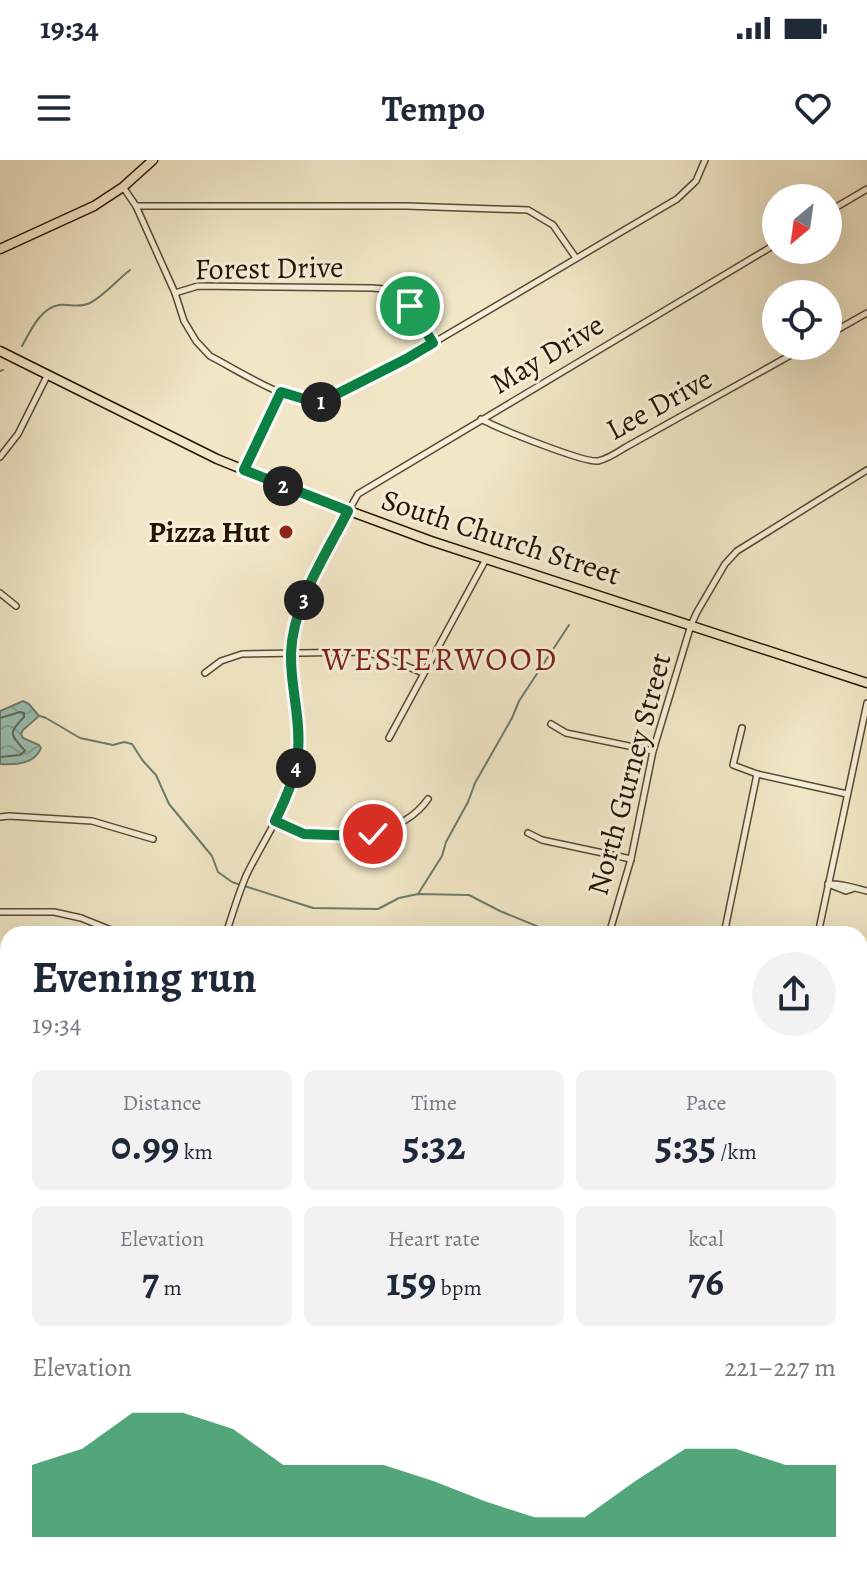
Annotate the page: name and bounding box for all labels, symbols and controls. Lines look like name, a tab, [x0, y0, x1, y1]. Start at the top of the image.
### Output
text: 19:34	[40, 8, 99, 48]
text: Tempo	[382, 84, 485, 133]
icon: menu	[32, 86, 76, 130]
icon: heart	[791, 86, 835, 130]
north arrow	[762, 184, 842, 264]
map controls	[762, 184, 842, 360]
street label: Forest Drive	[194, 247, 344, 289]
pin	[376, 272, 444, 340]
button: locate	[762, 280, 842, 360]
icon: arrive	[388, 284, 432, 328]
street label: May Drive	[483, 305, 611, 403]
street label: Lee Drive	[599, 359, 719, 449]
pin: 1	[301, 382, 341, 422]
text: 1	[317, 387, 325, 417]
pin: 2	[263, 466, 303, 506]
text: 2	[278, 471, 288, 501]
street label: South Church Street	[376, 480, 626, 595]
place label: Pizza Hut	[148, 512, 270, 552]
marker: Pizza Hut	[277, 523, 295, 541]
pin: 3	[284, 580, 324, 620]
text: 3	[299, 585, 309, 615]
district label: WESTERWOOD	[321, 637, 558, 681]
street label: North Gurney Street	[577, 648, 681, 900]
pin: 4	[276, 748, 316, 788]
text: 4	[291, 753, 301, 783]
pin	[339, 800, 407, 868]
icon: check	[351, 812, 395, 856]
text: Evening run	[32, 947, 257, 1007]
button: share	[752, 952, 836, 1036]
text: 19:34	[32, 1007, 82, 1042]
text: Distance	[123, 1088, 201, 1118]
text: Time	[411, 1088, 457, 1118]
text: Pace	[686, 1088, 726, 1118]
text: 0.99	[111, 1118, 179, 1173]
text: 5:32	[402, 1118, 466, 1173]
text: 5:35	[655, 1118, 716, 1173]
text: km	[179, 1137, 213, 1167]
text: /km	[716, 1137, 757, 1167]
text: Elevation	[120, 1224, 204, 1254]
text: Heart rate	[388, 1224, 480, 1254]
text: kcal	[688, 1224, 724, 1254]
text: 7	[142, 1254, 159, 1309]
text: 159	[386, 1254, 436, 1309]
text: 76	[688, 1254, 724, 1309]
text: m	[159, 1273, 182, 1303]
text: bpm	[436, 1273, 482, 1303]
text: Elevation	[32, 1350, 132, 1385]
text: 221–227 m	[724, 1350, 836, 1385]

